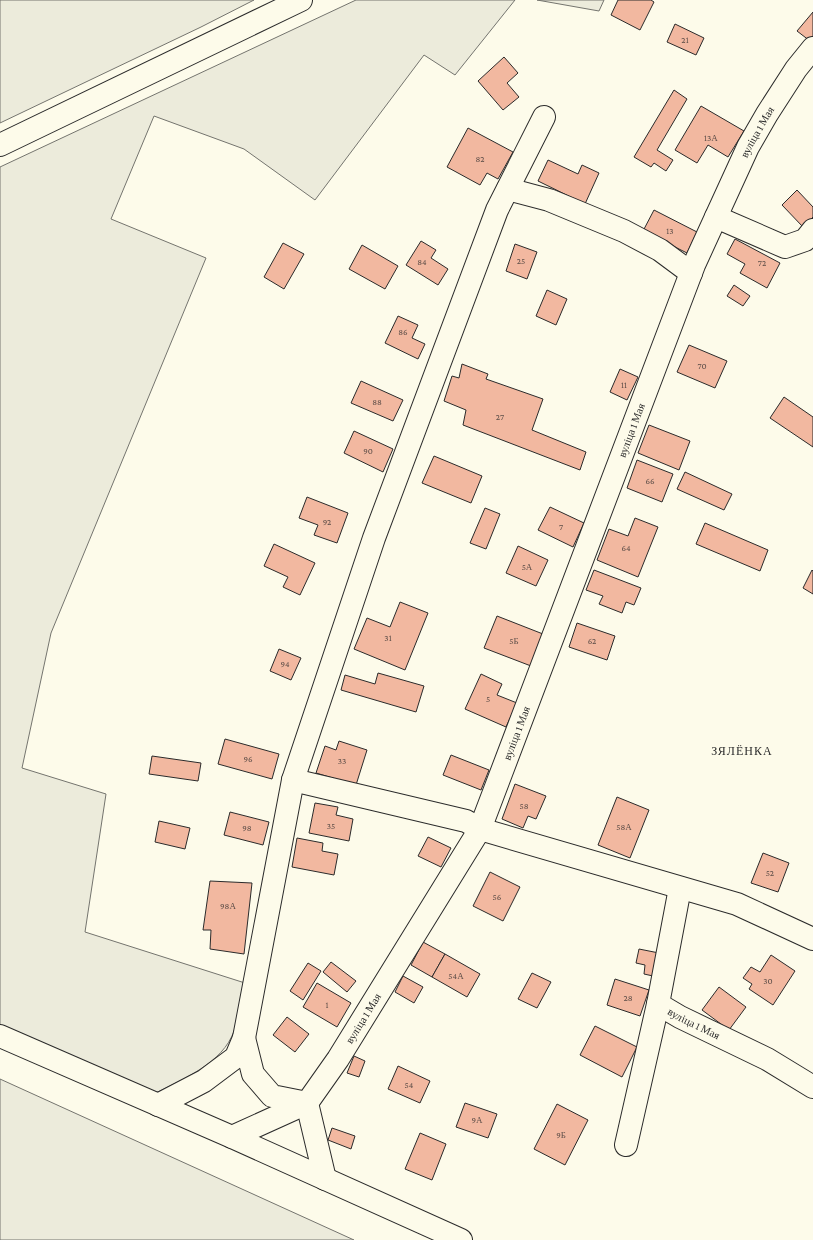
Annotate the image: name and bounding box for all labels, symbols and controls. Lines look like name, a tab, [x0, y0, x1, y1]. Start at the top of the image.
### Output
house number: 21	[681, 35, 689, 45]
street label: вуліца 1 Мая	[738, 104, 776, 159]
house number: 13А	[704, 133, 718, 143]
house number: 82	[475, 154, 485, 164]
house number: 13	[666, 226, 674, 236]
house number: 25	[517, 256, 525, 266]
house number: 84	[417, 257, 427, 267]
house number: 72	[758, 258, 766, 268]
house number: 86	[398, 327, 408, 337]
house number: 70	[697, 361, 707, 371]
house number: 11	[621, 380, 627, 390]
house number: 88	[372, 397, 382, 407]
street label: вуліца 1 Мая	[616, 402, 647, 459]
house number: 27	[496, 412, 504, 422]
house number: 90	[363, 446, 373, 456]
house number: 66	[645, 476, 655, 486]
house number: 92	[323, 517, 331, 527]
house number: 7	[559, 522, 563, 532]
house number: 64	[621, 543, 631, 553]
house number: 5А	[522, 562, 533, 572]
house number: 31	[384, 633, 392, 643]
house number: 5Б	[509, 636, 519, 646]
house number: 62	[588, 636, 596, 646]
house number: 94	[280, 659, 290, 669]
house number: 5	[486, 694, 490, 704]
street label: вуліца 1 Мая	[501, 704, 532, 762]
district label: ЗЯЛЁНКА	[711, 744, 773, 758]
house number: 96	[243, 754, 253, 764]
house number: 33	[338, 756, 346, 766]
house number: 58	[519, 801, 529, 811]
house number: 35	[327, 821, 335, 831]
house number: 58А	[616, 822, 632, 832]
house number: 98	[242, 823, 252, 833]
house number: 52	[766, 868, 774, 878]
house number: 56	[493, 892, 502, 902]
house number: 98А	[220, 901, 236, 911]
house number: 54А	[448, 971, 464, 981]
house number: 30	[763, 976, 773, 986]
street label: вуліца 1 Мая	[343, 991, 383, 1046]
house number: 28	[623, 993, 633, 1003]
house number: 1	[326, 1000, 329, 1010]
street label: вуліца 1 Мая	[666, 1005, 722, 1041]
house number: 54	[405, 1080, 414, 1090]
house number: 9А	[471, 1115, 483, 1125]
house number: 9Б	[556, 1130, 566, 1140]

